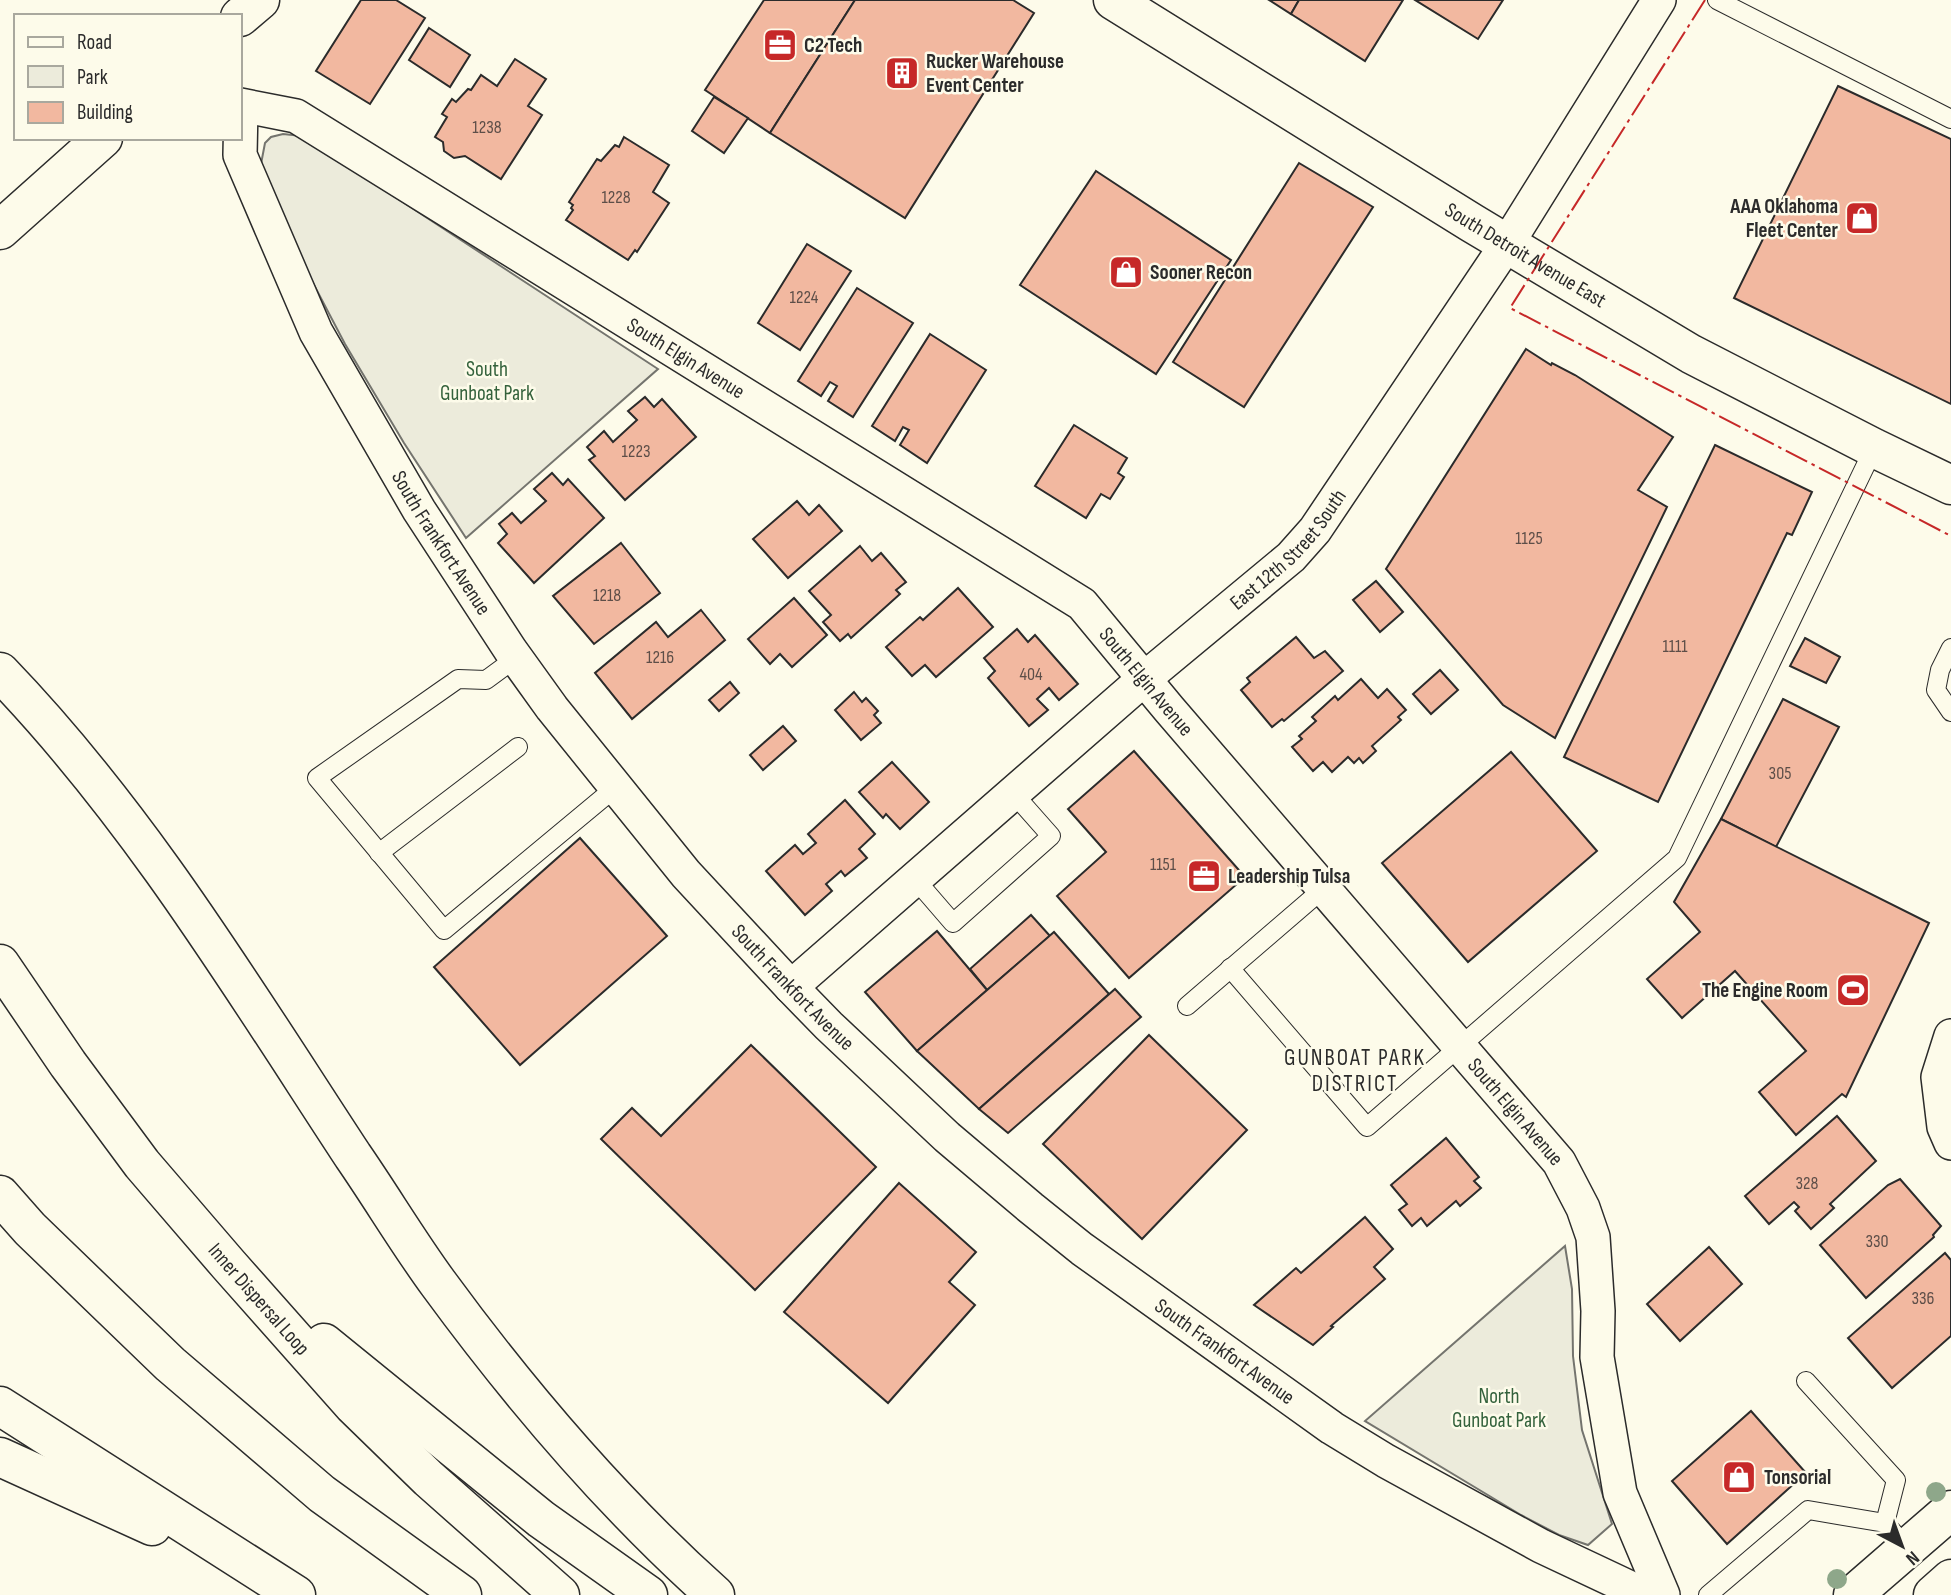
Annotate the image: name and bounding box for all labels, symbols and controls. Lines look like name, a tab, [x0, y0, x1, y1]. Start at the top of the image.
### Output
legend	[14, 14, 242, 140]
office icon: C2 Tech	[761, 26, 799, 64]
text: Road	[77, 30, 112, 55]
place label: C2 Tech	[804, 33, 862, 58]
place label: Rucker Warehouse Event Center	[926, 49, 1064, 98]
building icon: Rucker Warehouse Event Center	[883, 54, 921, 92]
text: Park	[77, 65, 108, 90]
text: Building	[77, 100, 133, 125]
house number: 1238	[472, 117, 502, 138]
house number: 1228	[601, 187, 631, 208]
place label: AAA Oklahoma Fleet Center	[1729, 194, 1838, 243]
street label: South Detroit Avenue East	[1440, 197, 1610, 313]
shop icon: AAA Oklahoma Fleet Center	[1843, 199, 1881, 237]
shop icon: Sooner Recon	[1107, 253, 1145, 291]
place label: Sooner Recon	[1150, 260, 1252, 285]
house number: 1224	[790, 287, 819, 308]
street label: South Elgin Avenue	[622, 313, 749, 404]
park label: South Gunboat Park	[440, 357, 534, 406]
house number: 1223	[622, 441, 650, 462]
street label: South Frankfort Avenue	[386, 467, 496, 620]
street label: East 12th Street South	[1225, 485, 1352, 615]
house number: 1125	[1515, 528, 1543, 549]
house number: 1218	[593, 585, 621, 606]
street label: South Elgin Avenue	[1094, 622, 1199, 741]
house number: 1111	[1662, 636, 1688, 657]
house number: 1216	[646, 647, 674, 668]
house number: 404	[1019, 664, 1043, 685]
house number: 305	[1769, 763, 1791, 784]
house number: 1151	[1150, 854, 1177, 875]
office icon: Leadership Tulsa	[1185, 857, 1223, 895]
place label: Leadership Tulsa	[1228, 864, 1350, 889]
street label: South Frankfort Avenue	[726, 919, 859, 1056]
sports icon: The Engine Room	[1834, 971, 1872, 1009]
place label: The Engine Room	[1702, 978, 1828, 1003]
district label: GUNBOAT PARK DISTRICT	[1284, 1044, 1426, 1098]
street label: South Elgin Avenue	[1462, 1053, 1568, 1171]
house number: 328	[1796, 1173, 1819, 1194]
house number: 330	[1865, 1231, 1889, 1252]
street label: Inner Dispersal Loop	[203, 1238, 315, 1360]
house number: 336	[1912, 1288, 1935, 1309]
street label: South Frankfort Avenue	[1150, 1293, 1299, 1410]
park label: North Gunboat Park	[1452, 1384, 1546, 1433]
shop icon: Tonsorial	[1720, 1458, 1758, 1496]
place label: Tonsorial	[1764, 1465, 1831, 1490]
north arrow	[1867, 1511, 1937, 1581]
text: N	[1901, 1546, 1924, 1570]

